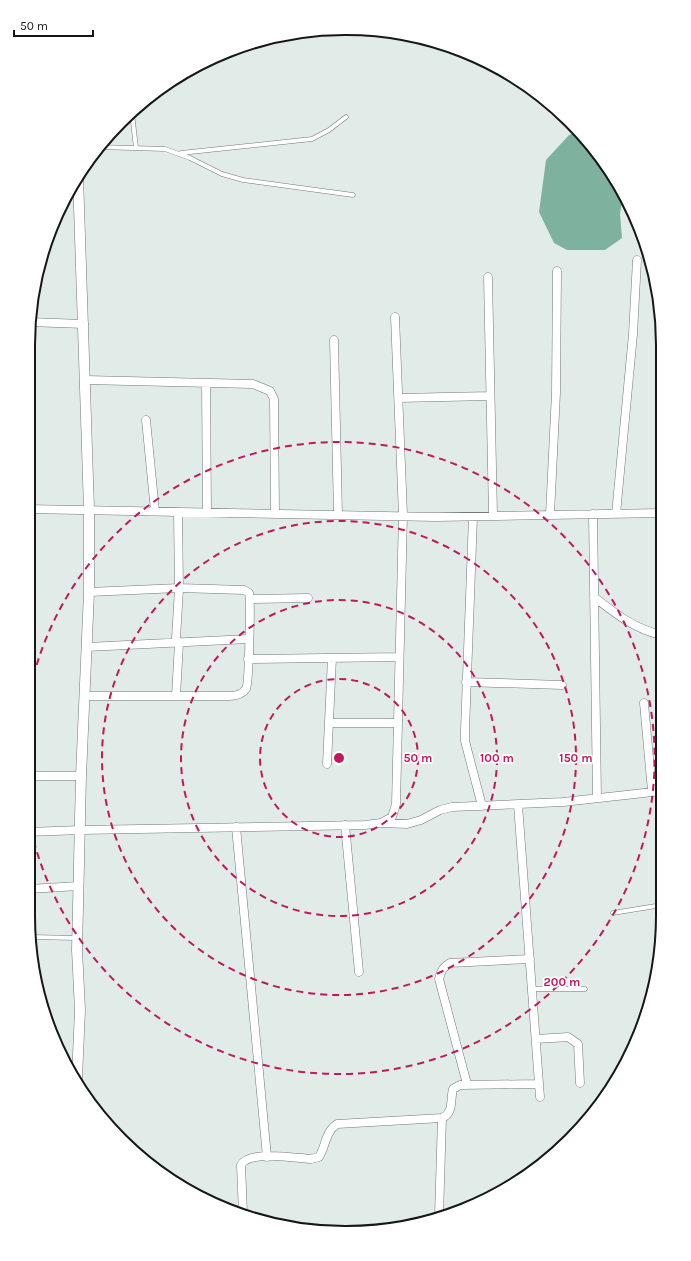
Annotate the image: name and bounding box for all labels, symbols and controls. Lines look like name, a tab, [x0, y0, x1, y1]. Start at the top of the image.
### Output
scale bar	[14, 12, 93, 38]
text: 50 m	[20, 19, 48, 33]
centre of rings	[332, 751, 346, 765]
text: 50 m	[404, 751, 433, 765]
text: 100 m	[480, 751, 514, 765]
text: 150 m	[559, 751, 593, 765]
text: 200 m	[544, 975, 580, 989]

